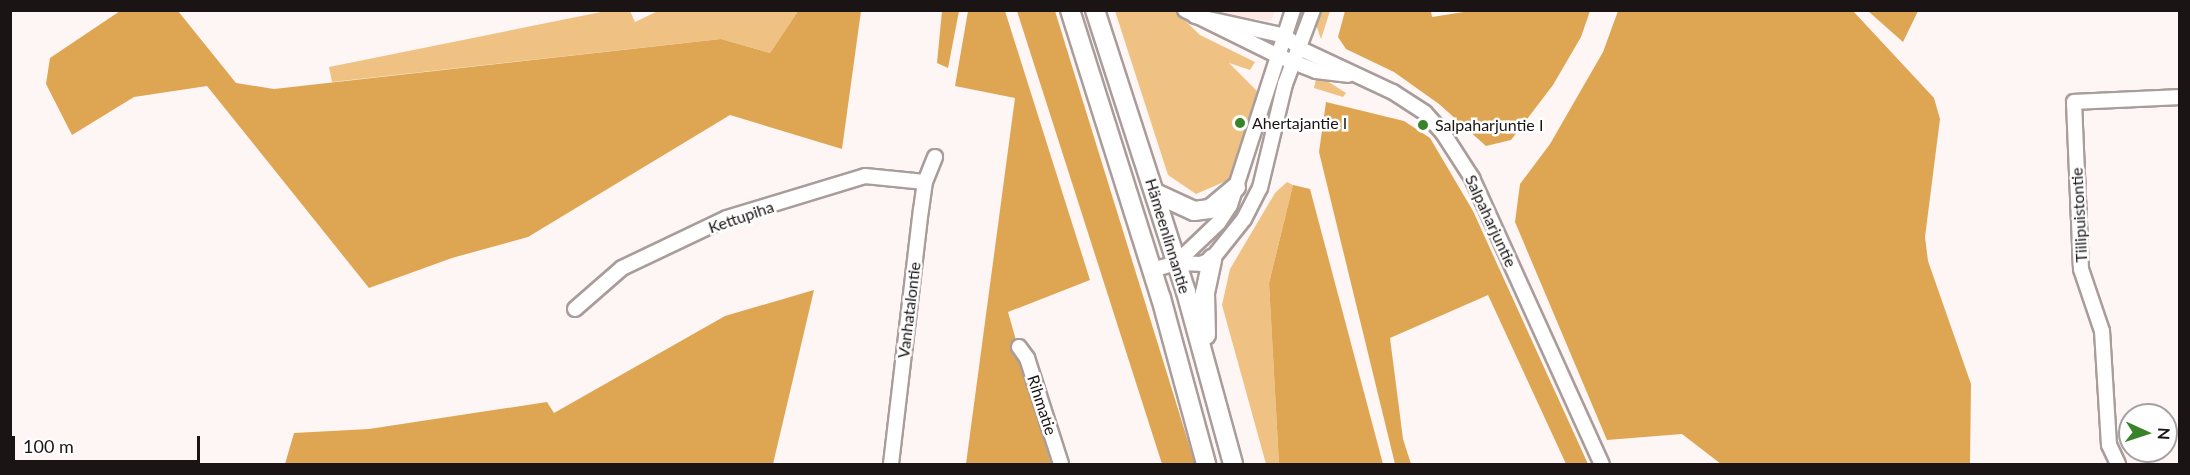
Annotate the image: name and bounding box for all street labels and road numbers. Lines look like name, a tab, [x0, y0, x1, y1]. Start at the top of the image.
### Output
street label: Tiilipuistontie	[2067, 167, 2091, 263]
street label: Salpaharjuntie	[1461, 172, 1521, 270]
street label: Hämeenlinnantie	[1141, 176, 1195, 296]
street label: Kettupiha	[706, 197, 776, 237]
street label: Vanhatalontie	[894, 261, 924, 359]
street label: Rihmatie	[1023, 373, 1061, 437]

